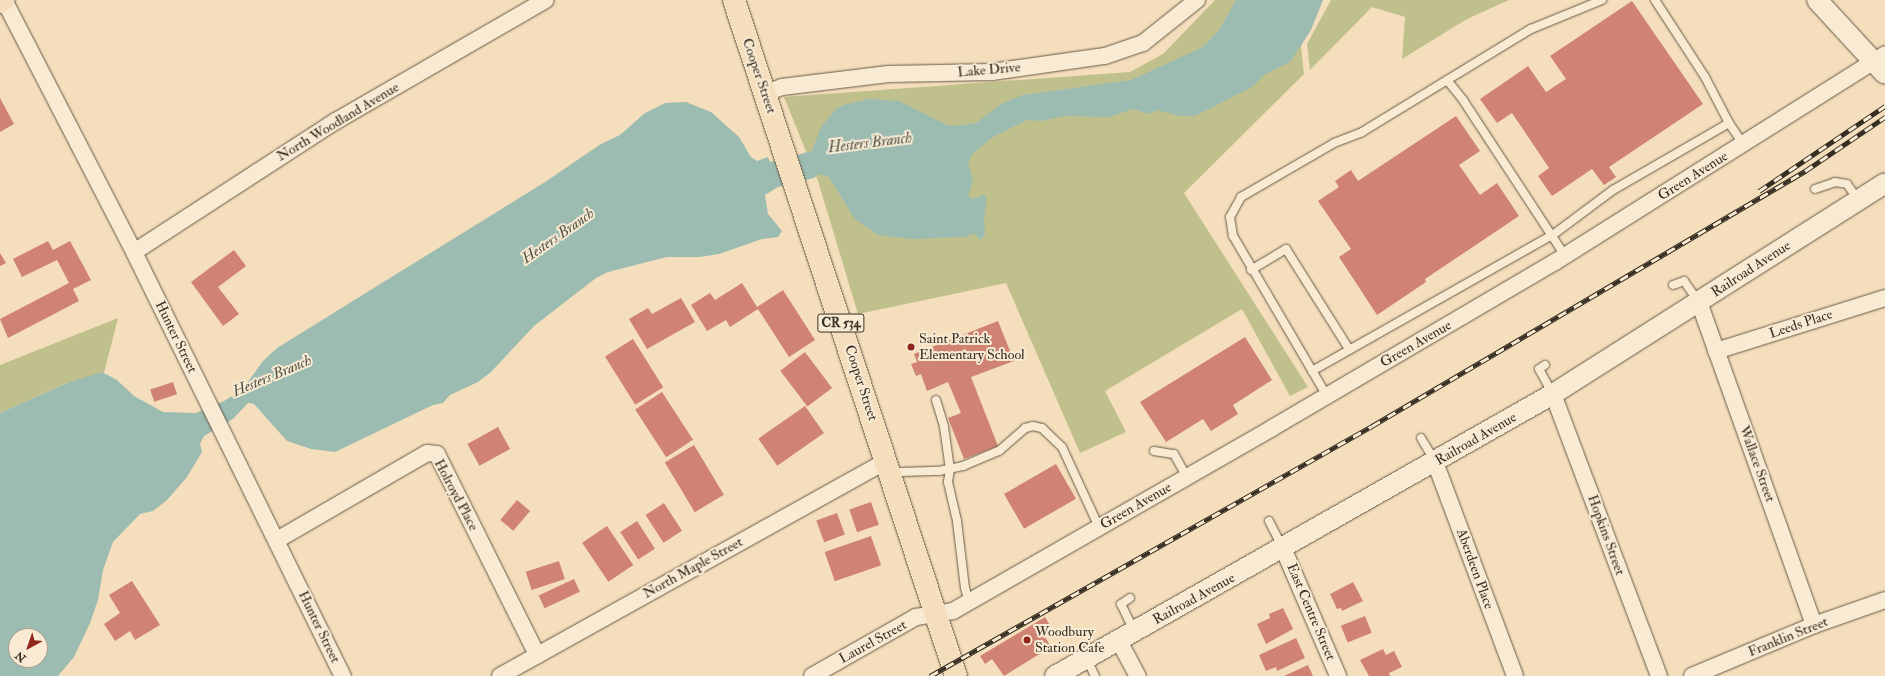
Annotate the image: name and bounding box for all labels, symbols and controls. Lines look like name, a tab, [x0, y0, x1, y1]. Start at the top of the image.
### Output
street label: Cooper Street	[738, 36, 780, 116]
street label: Lake Drive	[957, 59, 1021, 81]
street label: North Woodland Avenue	[274, 79, 402, 165]
water label: Hesters Branch	[827, 129, 913, 157]
street label: Green Avenue	[1655, 148, 1731, 204]
water label: Hesters Branch	[518, 204, 598, 268]
street label: Railroad Avenue	[1708, 237, 1794, 301]
street label: Hunter Street	[151, 298, 201, 376]
street label: Leeds Place	[1767, 306, 1835, 342]
road number: CR 534	[817, 312, 865, 334]
street label: Green Avenue	[1377, 317, 1455, 371]
place label: Saint Patrick Elementary School	[919, 331, 1025, 364]
marker: Saint Patrick Elementary School	[906, 342, 916, 352]
street label: Cooper Street	[841, 343, 881, 423]
water label: Hesters Branch	[230, 351, 314, 401]
street label: Railroad Avenue	[1432, 409, 1520, 469]
street label: Wallace Street	[1735, 424, 1779, 504]
street label: Holroyd Place	[430, 457, 482, 533]
street label: Green Avenue	[1097, 479, 1175, 533]
street label: Hopkins Street	[1584, 493, 1628, 577]
street label: Aberdeen Place	[1453, 526, 1497, 612]
street label: North Maple Street	[640, 534, 746, 602]
street label: East Centre Street	[1283, 561, 1339, 663]
street label: Railroad Avenue	[1150, 570, 1238, 628]
street label: Hunter Street	[294, 588, 344, 666]
street label: Franklin Street	[1746, 613, 1830, 661]
street label: Laurel Street	[836, 617, 910, 667]
place label: Woodbury Station Cafe	[1035, 624, 1104, 656]
north arrow	[8, 628, 48, 668]
marker: Woodbury Station Cafe	[1022, 635, 1032, 645]
text: N	[13, 649, 29, 665]

